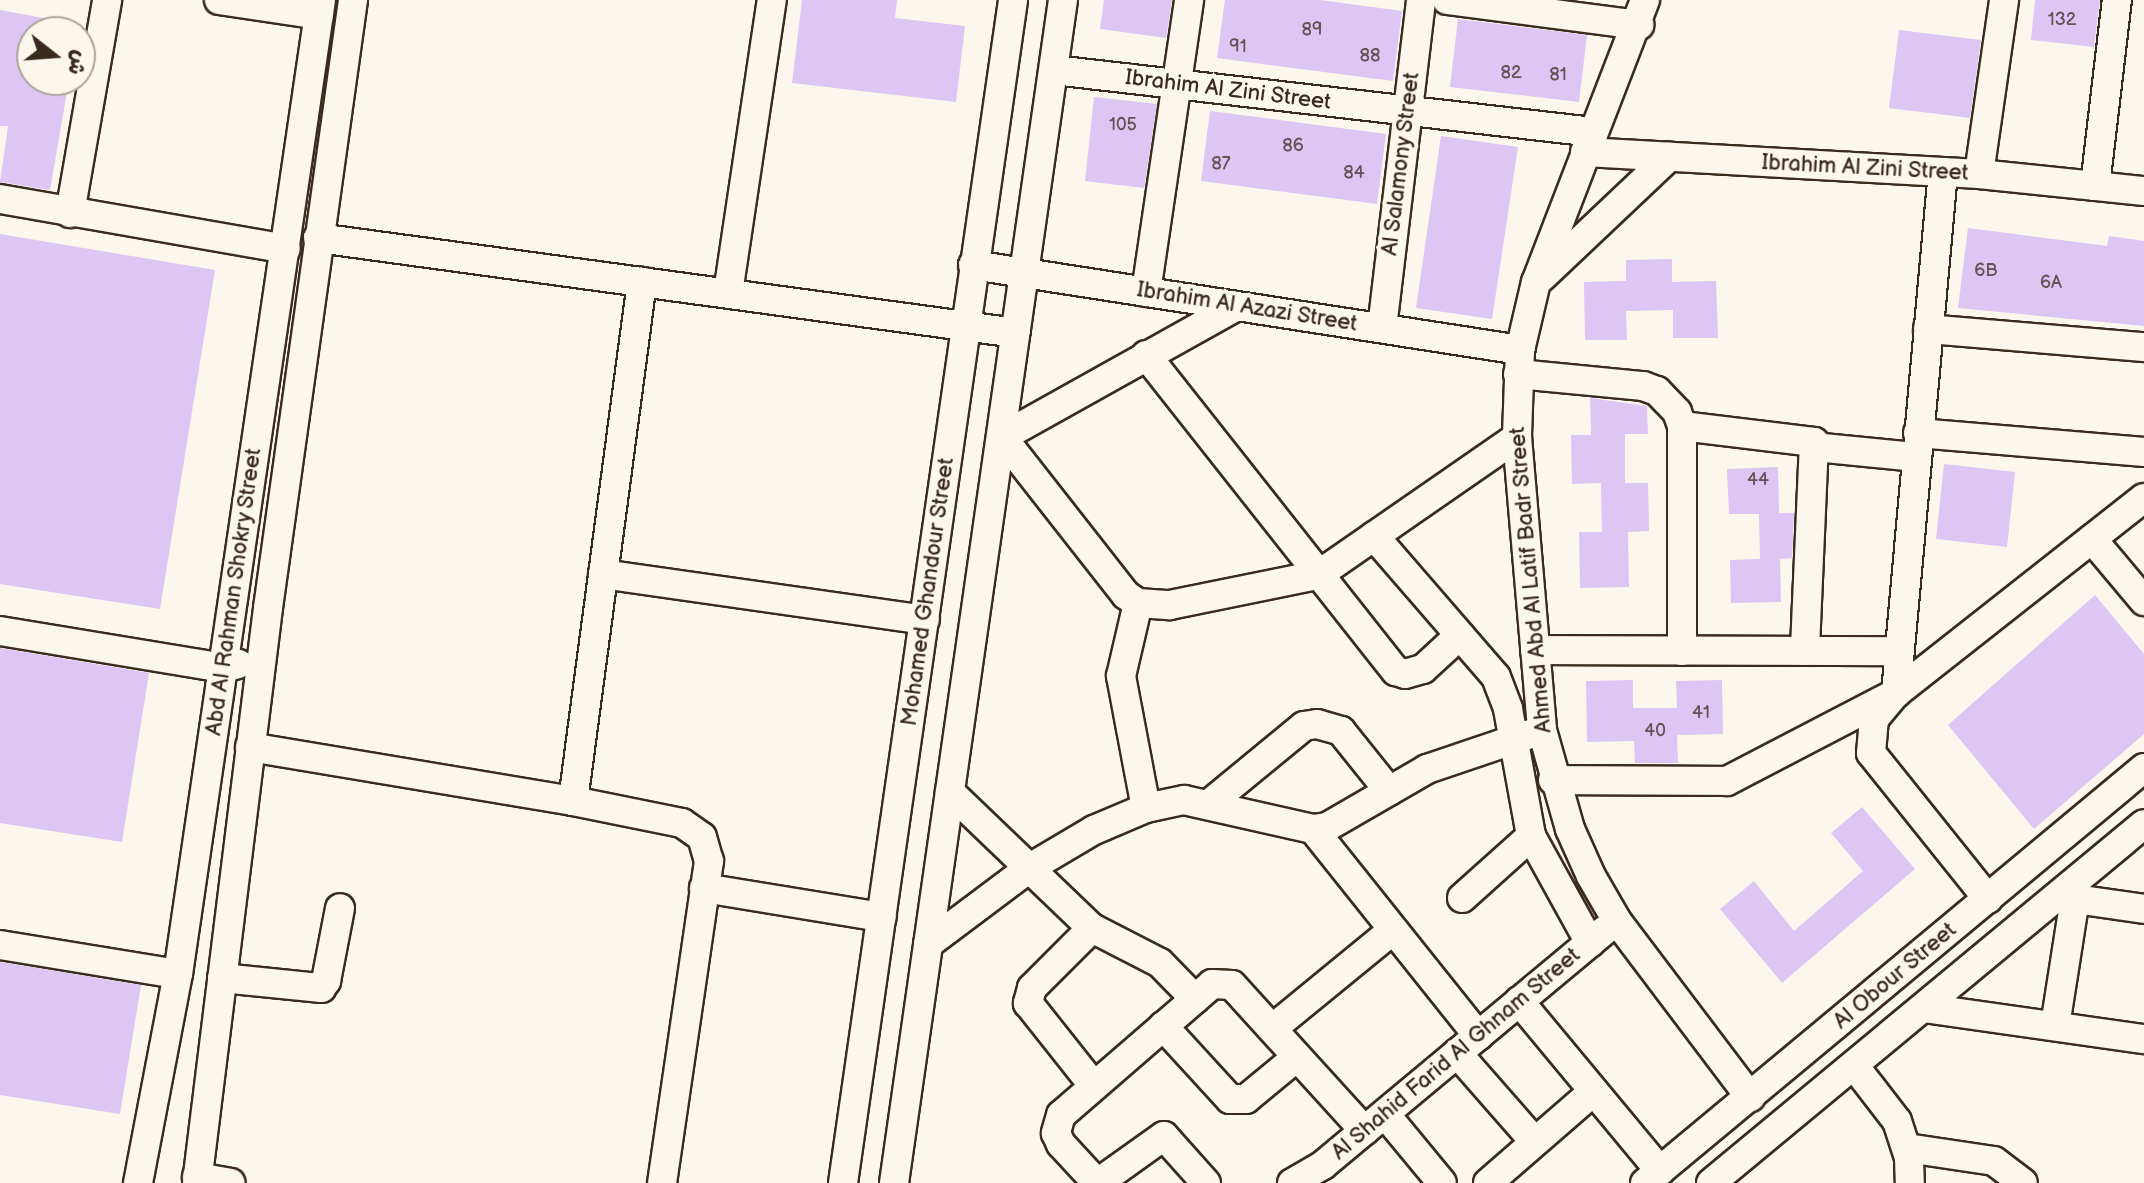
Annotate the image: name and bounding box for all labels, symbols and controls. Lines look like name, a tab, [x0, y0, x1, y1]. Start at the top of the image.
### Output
house number: 132	[2048, 9, 2076, 31]
north arrow	[16, 16, 96, 96]
house number: 89	[1302, 19, 1322, 41]
house number: 91	[1229, 36, 1247, 58]
house number: 88	[1360, 45, 1380, 67]
text: ش	[61, 47, 94, 78]
house number: 82	[1500, 62, 1522, 84]
street label: Ibrahim Al Zini Street	[1123, 64, 1333, 116]
house number: 81	[1549, 64, 1567, 86]
street label: Al Salamony Street	[1377, 70, 1425, 258]
house number: 105	[1109, 114, 1137, 136]
house number: 86	[1282, 135, 1304, 157]
street label: Ibrahim Al Zini Street	[1761, 149, 1969, 187]
house number: 87	[1211, 153, 1231, 175]
house number: 84	[1343, 162, 1365, 184]
house number: 6B	[1974, 260, 1998, 282]
house number: 6A	[2040, 272, 2062, 294]
street label: Ibrahim Al Azazi Street	[1135, 277, 1359, 337]
street label: Ahmed Abd Al Latif Badr Street	[1504, 426, 1558, 734]
street label: Abd Al Rahman Shokry Street	[201, 446, 267, 738]
street label: Mohamed Ghandour Street	[896, 456, 960, 728]
house number: 44	[1747, 469, 1769, 491]
house number: 41	[1692, 702, 1710, 724]
house number: 40	[1644, 720, 1666, 742]
street label: Al Obour Street	[1828, 917, 1962, 1035]
street label: Al Shahid Farid Al Ghnam Street	[1326, 942, 1586, 1166]

